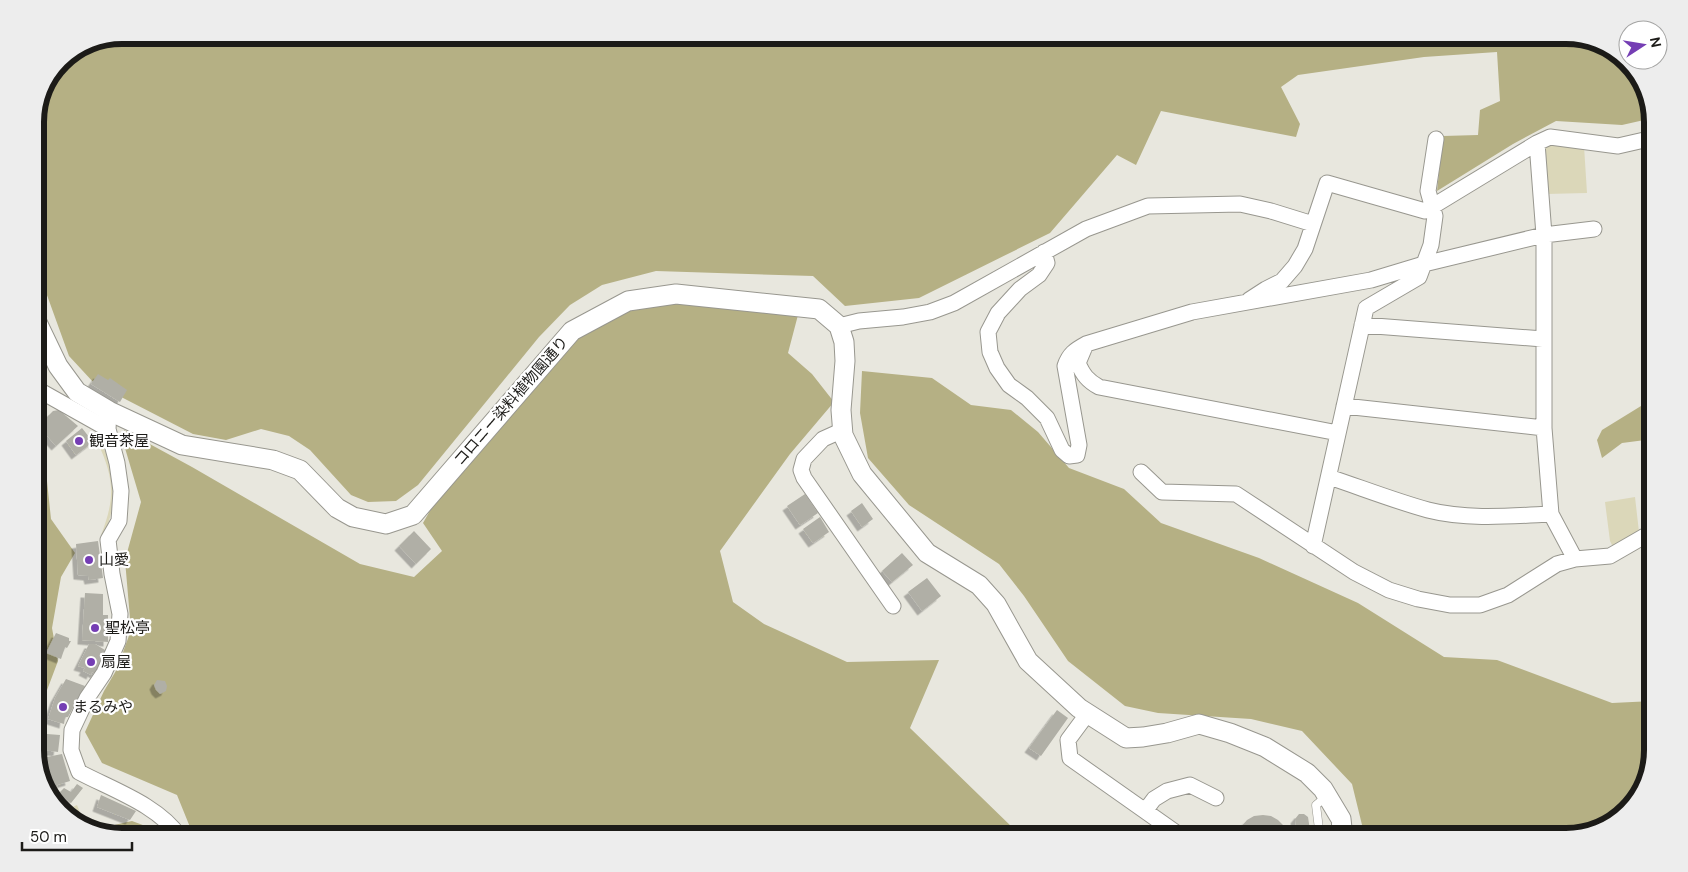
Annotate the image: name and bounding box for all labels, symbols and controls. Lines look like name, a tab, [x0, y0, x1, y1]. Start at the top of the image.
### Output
north arrow	[1618, 20, 1668, 70]
text: N	[1646, 35, 1666, 49]
street label: コロニー染料植物園通り	[449, 332, 573, 470]
place label: 観音茶屋	[89, 431, 149, 451]
marker: 観音茶屋	[73, 435, 85, 447]
place label: 山愛	[99, 550, 129, 570]
marker: 山愛	[83, 554, 95, 566]
place label: 聖松亭	[105, 618, 150, 638]
marker: 聖松亭	[89, 622, 101, 634]
place label: 扇屋	[101, 652, 131, 672]
marker: 扇屋	[85, 656, 97, 668]
place label: まるみや	[73, 697, 133, 717]
marker: まるみや	[57, 701, 69, 713]
scale bar	[22, 820, 132, 852]
text: 50 m	[30, 827, 67, 847]

